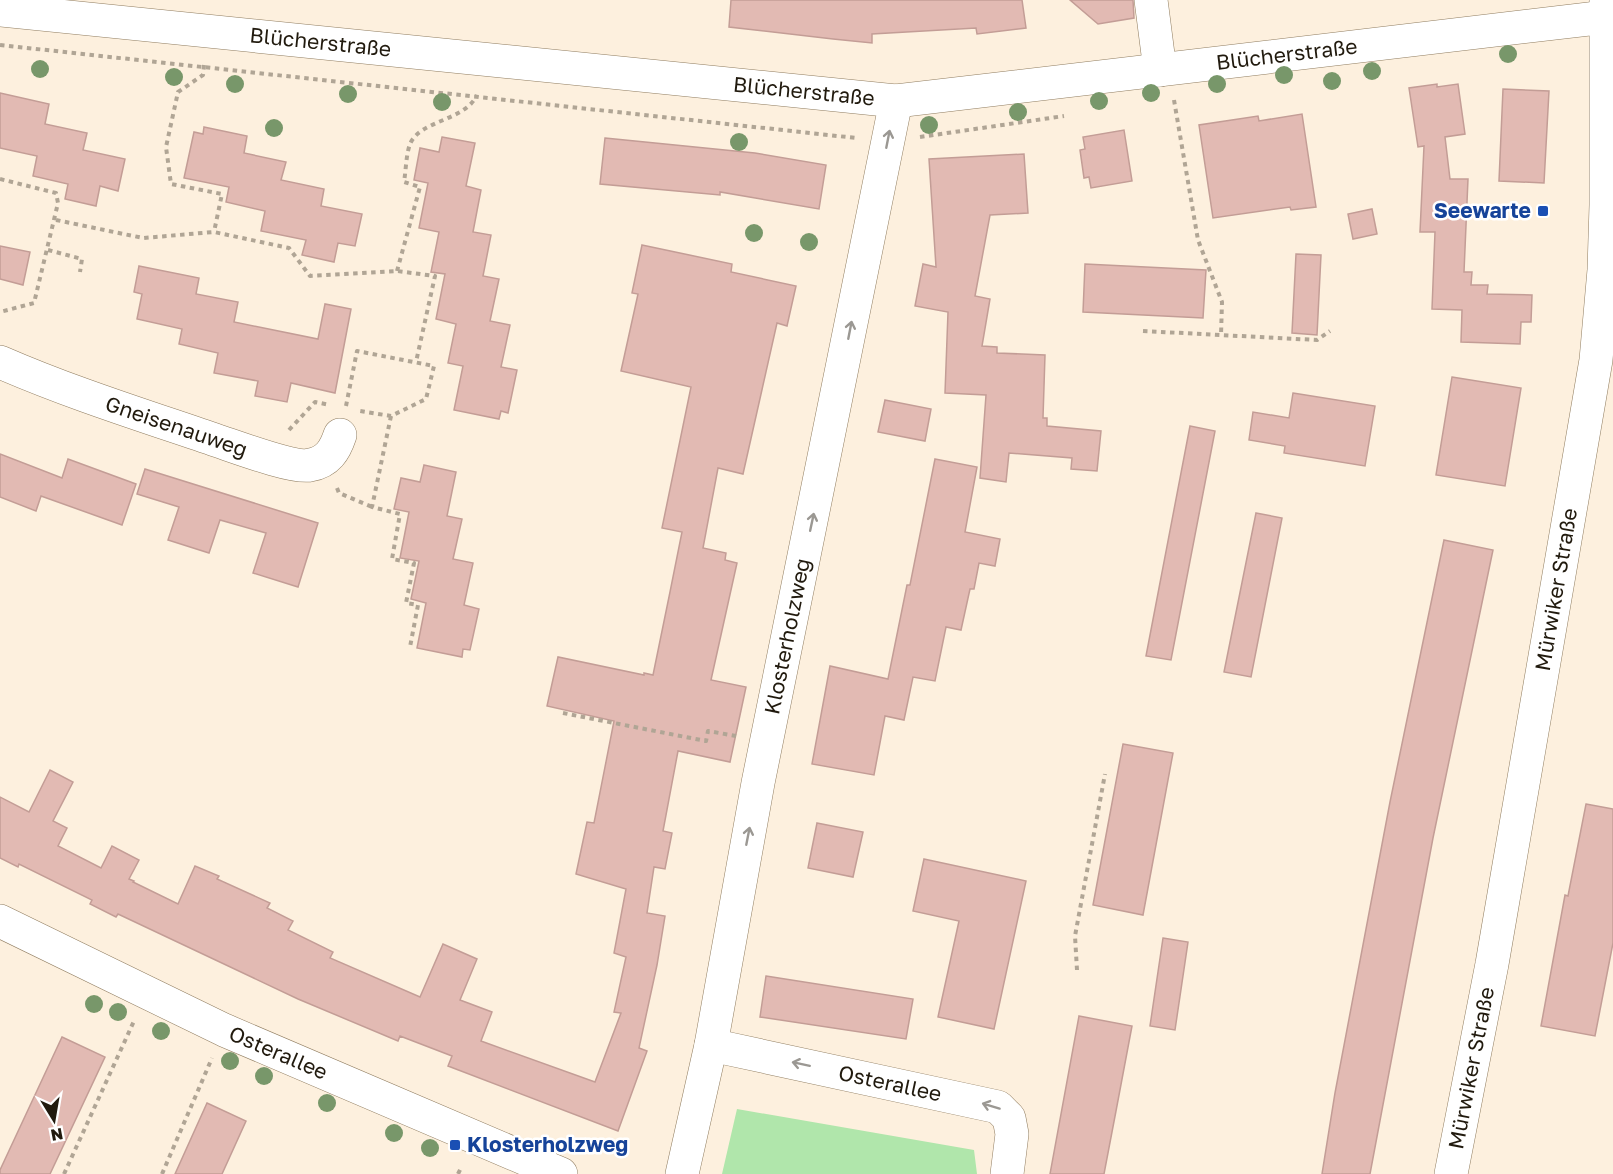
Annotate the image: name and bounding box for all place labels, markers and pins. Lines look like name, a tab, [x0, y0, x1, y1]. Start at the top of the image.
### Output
place label: Seewarte	[1434, 197, 1531, 223]
marker: Seewarte	[1536, 204, 1550, 218]
place label: Klosterholzweg	[467, 1131, 628, 1157]
marker: Klosterholzweg	[448, 1138, 462, 1152]

